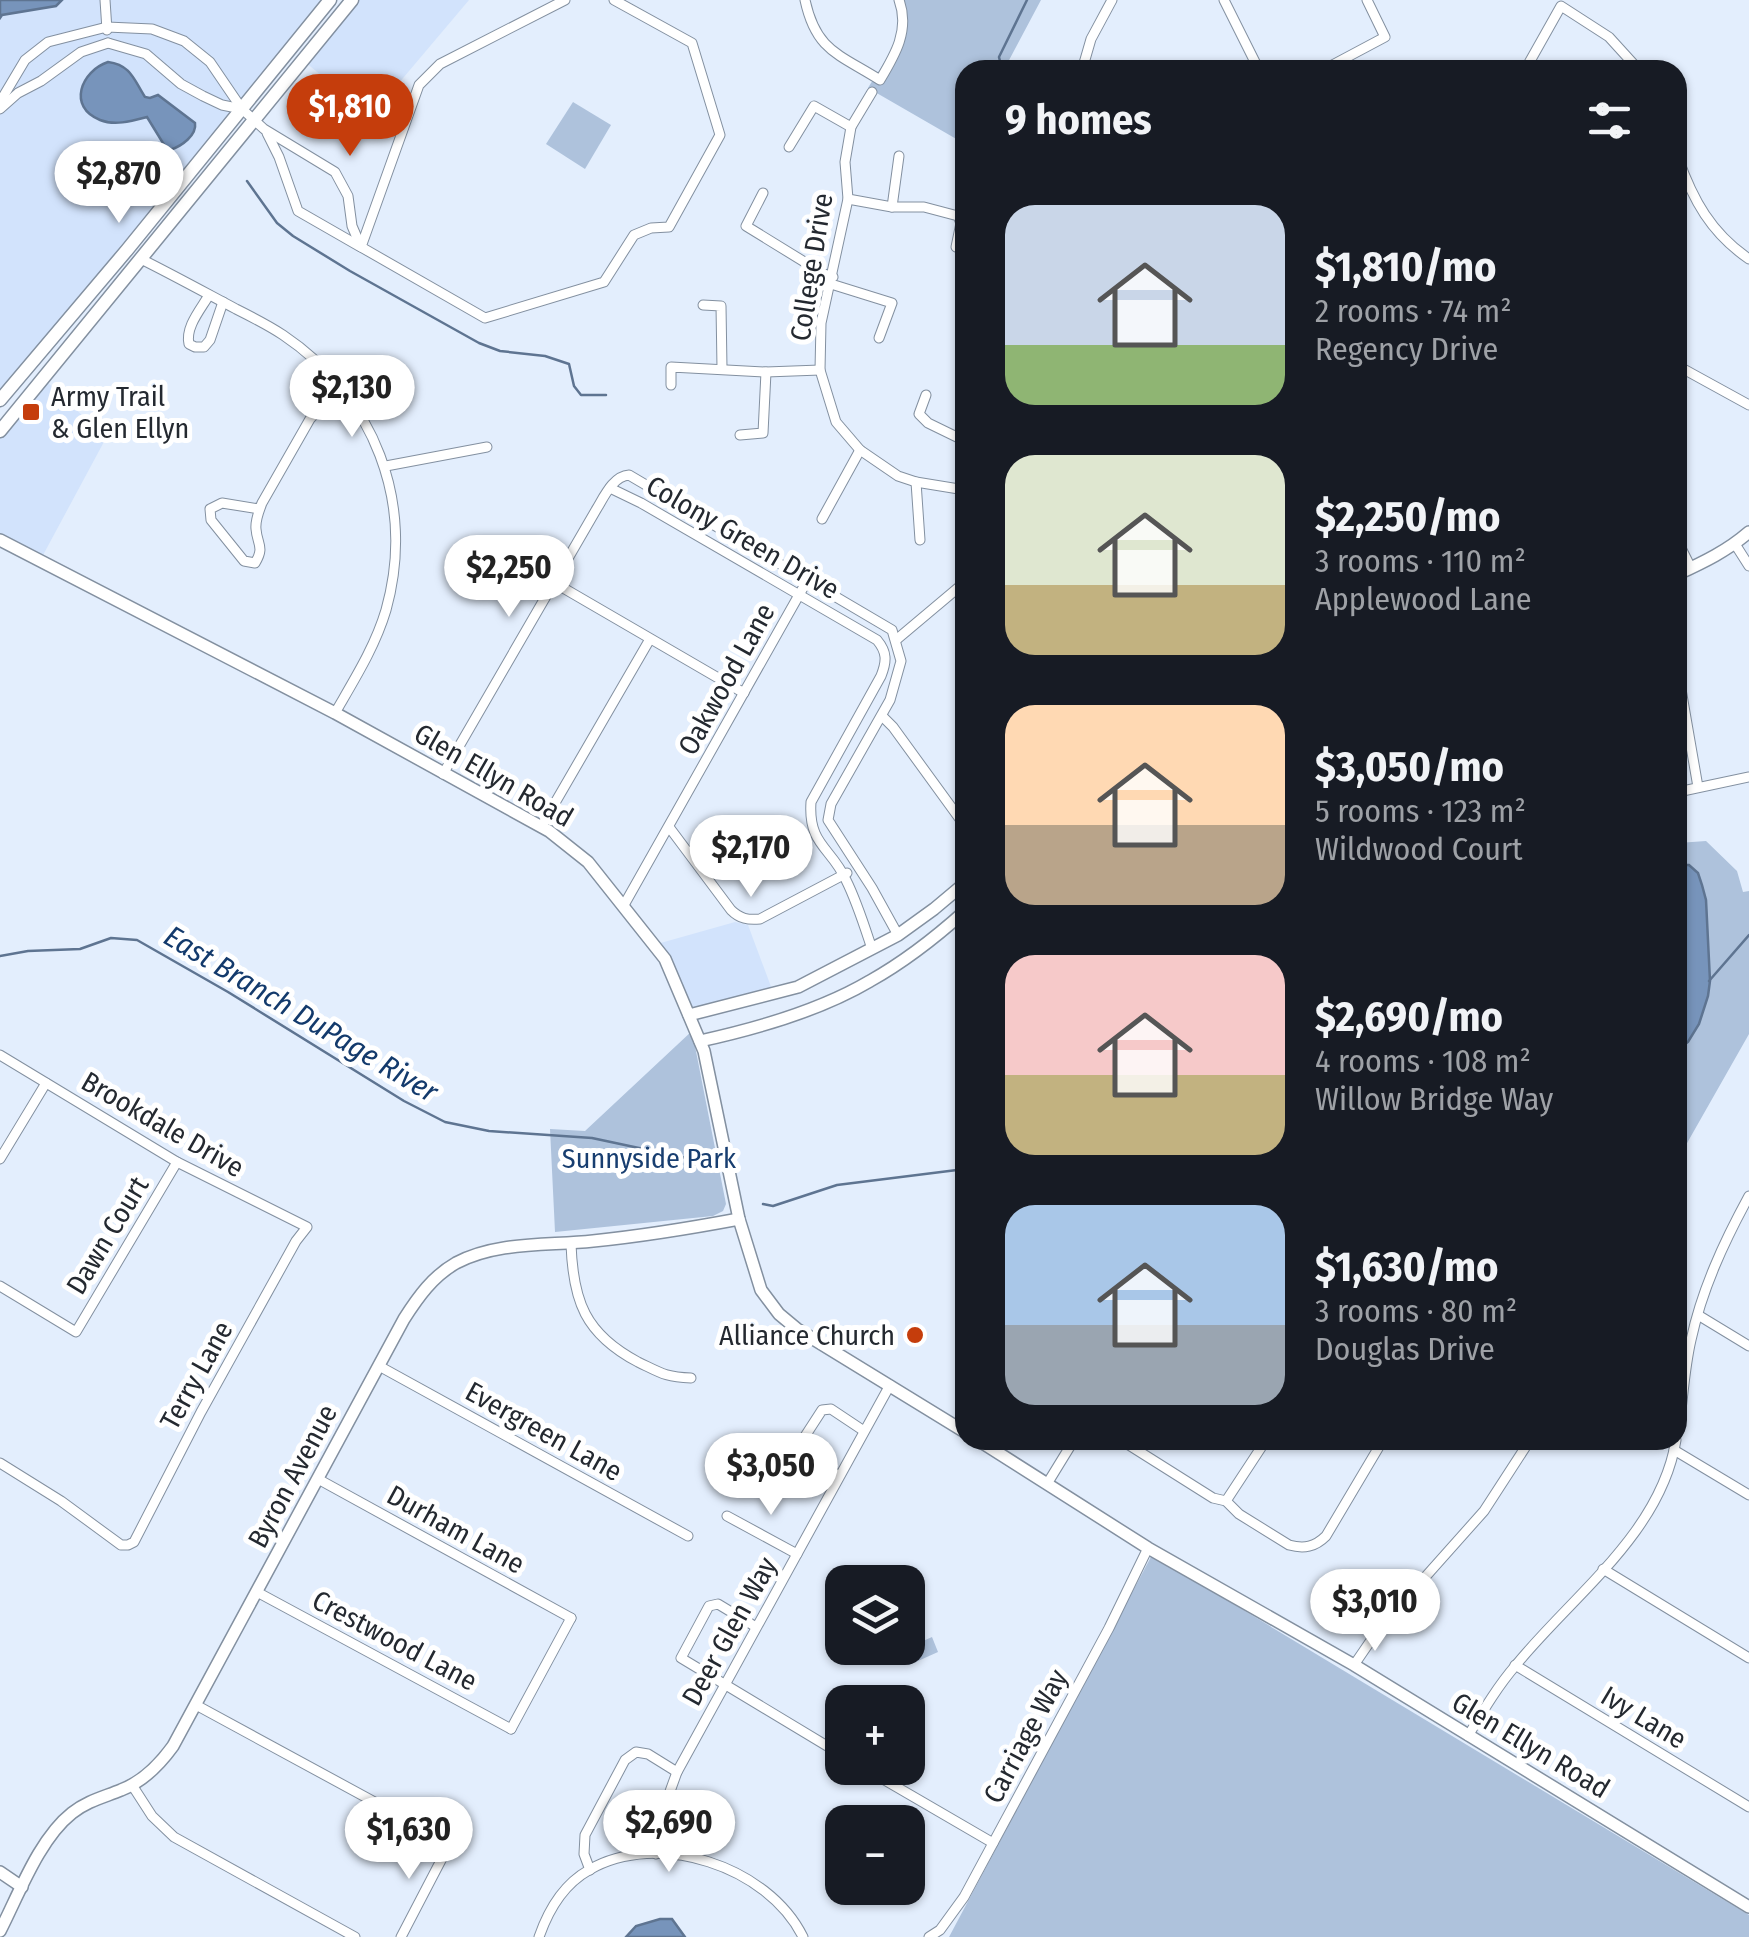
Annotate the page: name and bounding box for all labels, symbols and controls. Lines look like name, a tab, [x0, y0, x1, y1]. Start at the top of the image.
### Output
pin: $1,810	[269, 74, 431, 159]
text: $1,810	[309, 87, 391, 125]
icon: filters	[1582, 93, 1637, 148]
text: 9 homes	[1005, 95, 1152, 145]
pin: $2,870	[38, 141, 200, 226]
text: $2,870	[77, 154, 161, 192]
street label: College Drive	[784, 191, 839, 343]
text: $1,810/mo	[1315, 242, 1496, 292]
icon: home	[1085, 245, 1205, 365]
text: 2 rooms · 74 m²	[1315, 292, 1512, 330]
text: Regency Drive	[1315, 330, 1498, 368]
pin: $2,130	[271, 355, 433, 440]
text: $2,130	[312, 368, 392, 406]
place label: Army Trail & Glen Ellyn	[51, 380, 189, 445]
marker: Army Trail & Glen Ellyn	[20, 401, 42, 423]
street label: Colony Green Drive	[640, 469, 845, 606]
text: $2,250/mo	[1315, 492, 1500, 542]
icon: home	[1085, 495, 1205, 615]
pin: $2,250	[428, 535, 590, 620]
text: 3 rooms · 110 m²	[1315, 542, 1526, 580]
text: $2,250	[466, 548, 552, 586]
text: Applewood Lane	[1315, 580, 1532, 618]
street label: Oakwood Lane	[671, 598, 782, 761]
street label: Glen Ellyn Road	[409, 717, 579, 834]
text: $3,050/mo	[1315, 742, 1504, 792]
icon: home	[1085, 745, 1205, 865]
text: 5 rooms · 123 m²	[1315, 792, 1526, 830]
pin: $2,170	[670, 815, 832, 900]
text: $2,170	[712, 828, 790, 866]
text: Wildwood Court	[1315, 830, 1523, 868]
water label: East Branch DuPage River	[158, 918, 446, 1111]
text: $2,690/mo	[1315, 992, 1503, 1042]
icon: home	[1085, 995, 1205, 1115]
text: 4 rooms · 108 m²	[1315, 1042, 1531, 1080]
street label: Brookdale Drive	[76, 1065, 250, 1184]
text: Willow Bridge Way	[1315, 1080, 1553, 1118]
park label: Sunnyside Park	[562, 1142, 737, 1175]
street label: Dawn Court	[59, 1170, 156, 1300]
text: $1,630/mo	[1315, 1242, 1499, 1292]
icon: home	[1085, 1245, 1205, 1365]
text: 3 rooms · 80 m²	[1315, 1292, 1517, 1330]
street label: Terry Lane	[153, 1315, 240, 1435]
place label: Alliance Church	[719, 1319, 895, 1352]
marker: Alliance Church	[904, 1324, 926, 1346]
text: Douglas Drive	[1315, 1330, 1495, 1368]
street label: Evergreen Lane	[460, 1375, 628, 1488]
street label: Byron Avenue	[241, 1399, 344, 1553]
pin: $3,050	[690, 1433, 852, 1518]
text: $3,050	[727, 1446, 815, 1484]
street label: Durham Lane	[381, 1478, 530, 1581]
street label: Deer Glen Way	[675, 1551, 784, 1711]
map controls	[825, 1565, 925, 1905]
button: layers	[825, 1565, 925, 1665]
pin: $3,010	[1294, 1569, 1456, 1654]
text: $3,010	[1332, 1582, 1418, 1620]
street label: Crestwood Lane	[307, 1583, 483, 1698]
street label: Carriage Way	[976, 1663, 1075, 1809]
street label: Ivy Lane	[1595, 1679, 1692, 1756]
button: +	[825, 1685, 925, 1785]
street label: Glen Ellyn Road	[1446, 1686, 1615, 1805]
pin: $2,690	[588, 1790, 750, 1875]
pin: $1,630	[328, 1797, 490, 1882]
text: $2,690	[625, 1803, 713, 1841]
button: −	[825, 1805, 925, 1905]
text: $1,630	[367, 1810, 451, 1848]

